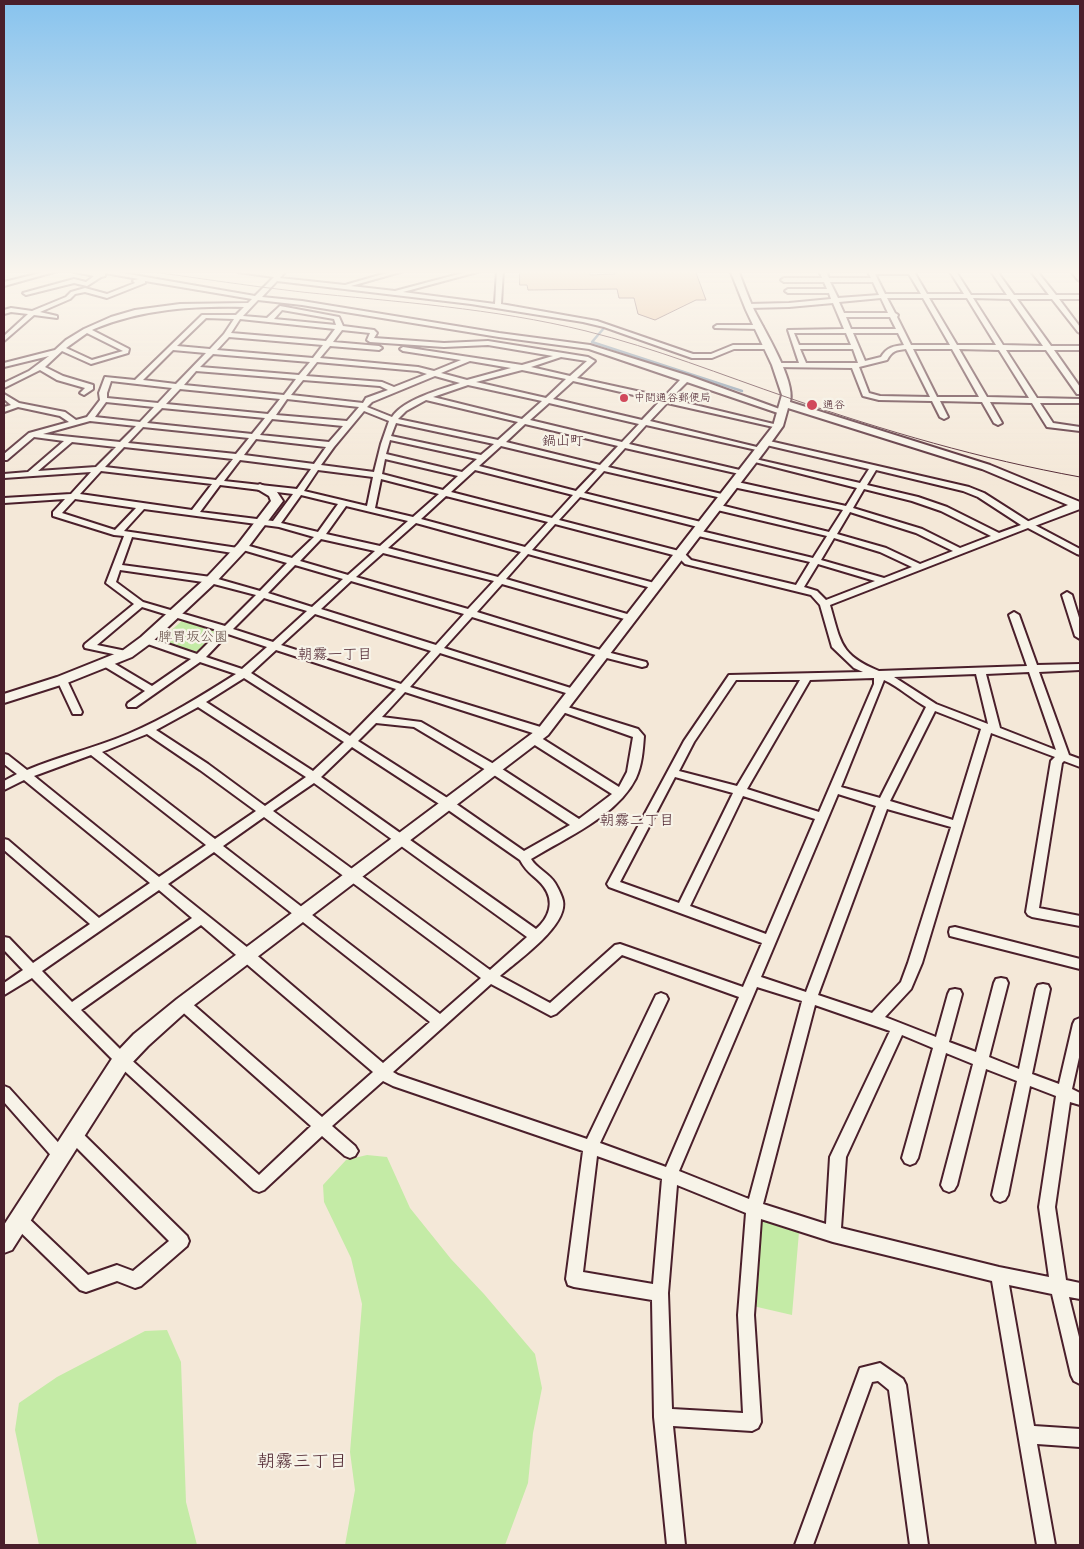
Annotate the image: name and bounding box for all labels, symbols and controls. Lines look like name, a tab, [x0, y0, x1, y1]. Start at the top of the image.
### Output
place label: 中間通谷郵便局	[634, 391, 711, 405]
marker: 中間通谷郵便局	[618, 392, 630, 404]
marker: 通谷	[805, 398, 819, 412]
place label: 通谷	[823, 398, 845, 412]
district label: 鍋山町	[542, 433, 584, 449]
park label: 脾胃坂公園	[158, 629, 228, 645]
district label: 朝霧一丁目	[298, 646, 372, 664]
district label: 朝霧二丁目	[600, 812, 674, 830]
district label: 朝霧三丁目	[257, 1451, 347, 1473]

